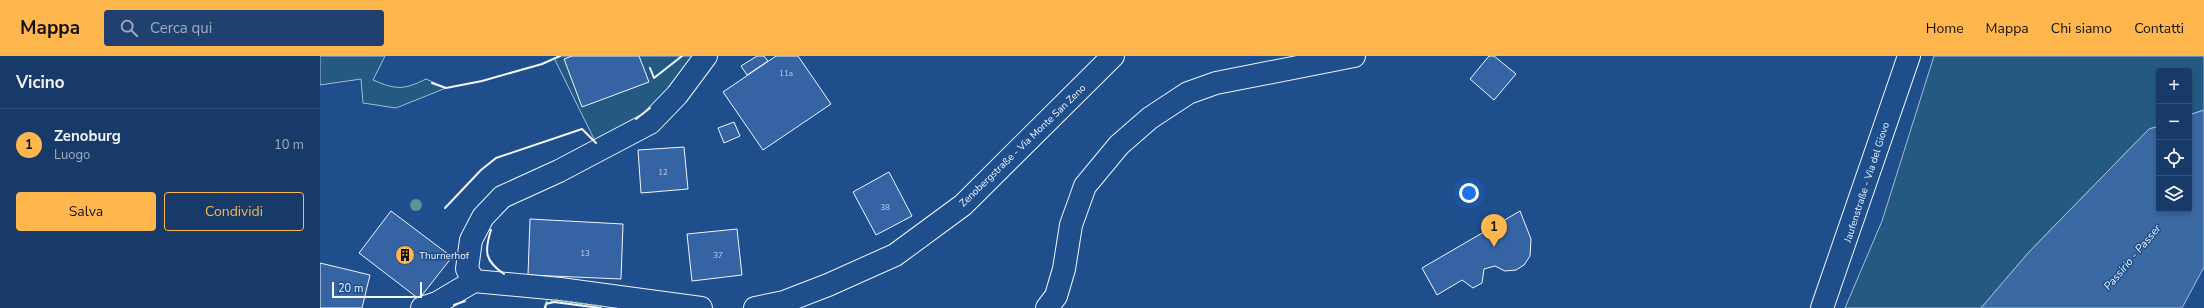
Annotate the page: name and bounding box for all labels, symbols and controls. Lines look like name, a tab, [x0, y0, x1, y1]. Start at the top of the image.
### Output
search box	[104, 10, 384, 46]
text: Mappa	[20, 15, 80, 41]
icon: search	[118, 17, 140, 39]
text: Cerca qui	[150, 18, 212, 38]
text: Home	[1926, 19, 1964, 38]
text: Mappa	[1986, 19, 2029, 38]
text: Chi siamo	[2051, 19, 2112, 38]
text: Contatti	[2134, 19, 2184, 38]
house number: 11a	[779, 68, 793, 79]
map controls	[2156, 68, 2192, 212]
button: +	[2156, 68, 2192, 104]
text: Vicino	[16, 71, 65, 94]
street label: Zenobergstraße - Via Monte San Zeno	[956, 81, 1089, 210]
button: −	[2156, 104, 2192, 140]
street label: Jaufenstraße - Via del Giovo	[1841, 120, 1893, 245]
text: Zenoburg	[54, 126, 121, 146]
text: 1	[25, 136, 33, 154]
text: 10 m	[274, 136, 304, 154]
button: locate	[2156, 140, 2192, 176]
text: Luogo	[54, 146, 90, 164]
house number: 12	[658, 167, 668, 178]
button: layers	[2156, 176, 2192, 212]
your location	[1459, 183, 1479, 203]
button: Salva	[16, 192, 156, 231]
button: Condividi	[164, 192, 304, 231]
house number: 38	[880, 202, 890, 213]
pin: 1	[1481, 214, 1507, 247]
water label: Passirio - Passer	[2100, 220, 2165, 293]
building icon: Thurnerhof	[394, 244, 416, 266]
house number: 13	[580, 248, 590, 259]
place label: Thurnerhof	[419, 249, 470, 263]
house number: 37	[713, 250, 723, 261]
scale bar	[332, 280, 422, 299]
text: 20 m	[338, 281, 363, 296]

